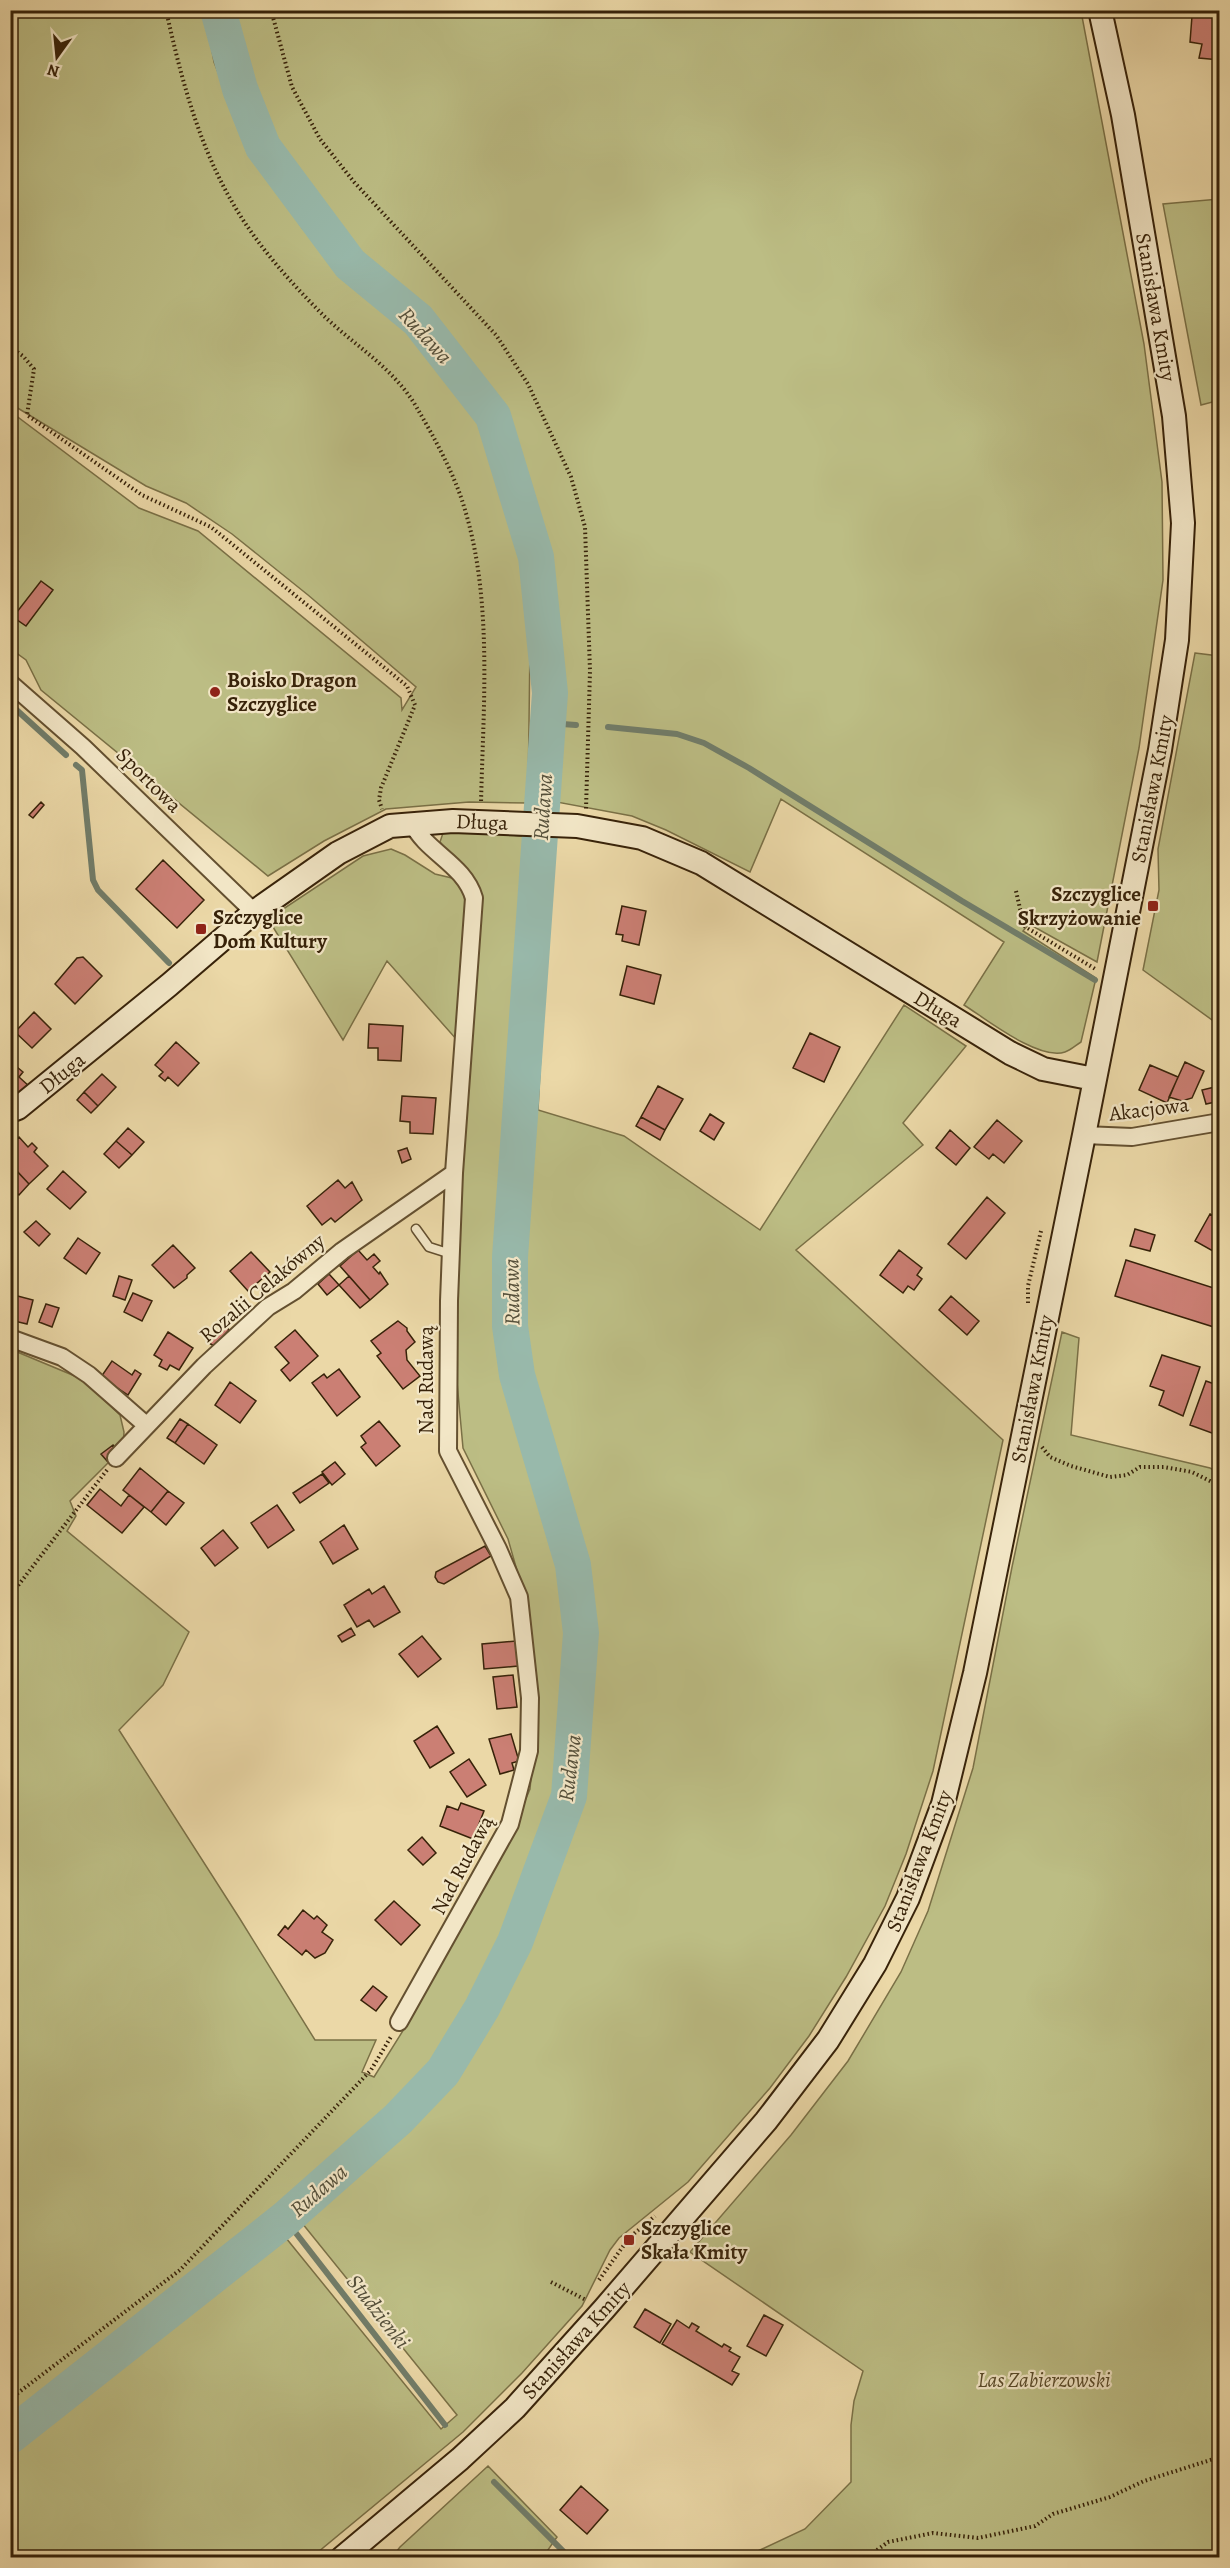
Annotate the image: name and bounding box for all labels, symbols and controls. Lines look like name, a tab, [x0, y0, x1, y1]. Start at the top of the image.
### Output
north arrow	[27, 27, 87, 87]
text: N	[45, 58, 62, 83]
street label: Stanisława Kmity	[1129, 231, 1183, 384]
water label: Rudawa	[392, 301, 459, 371]
place label: Boisko Dragon Szczyglice	[227, 666, 357, 718]
marker: Boisko Dragon Szczyglice	[208, 685, 222, 699]
street label: Stanisława Kmity	[1124, 712, 1180, 865]
street label: Sportowa	[110, 741, 188, 819]
water label: Rudawa	[526, 772, 560, 842]
street label: Długa	[456, 807, 509, 837]
place label: Szczyglice Skrzyżowanie	[1018, 880, 1141, 932]
marker: Szczyglice Skrzyżowanie	[1146, 899, 1160, 913]
place label: Szczyglice Dom Kultury	[213, 903, 328, 955]
marker: Szczyglice Dom Kultury	[194, 922, 208, 936]
street label: Długa	[909, 984, 968, 1034]
street label: Długa	[33, 1046, 91, 1100]
street label: Akacjowa	[1107, 1090, 1191, 1128]
street label: Rozalii Celakówny	[193, 1227, 331, 1349]
water label: Rudawa	[496, 1258, 528, 1326]
street label: Stanisława Kmity	[1004, 1312, 1060, 1465]
street label: Nad Rudawą	[412, 1326, 440, 1434]
water label: Rudawa	[551, 1733, 589, 1803]
street label: Stanisława Kmity	[879, 1785, 959, 1936]
street label: Nad Rudawą	[424, 1810, 500, 1919]
water label: Rudawa	[283, 2157, 354, 2224]
place label: Szczyglice Skała Kmity	[641, 2214, 748, 2266]
marker: Szczyglice Skała Kmity	[622, 2233, 636, 2247]
water label: Studzienki	[340, 2268, 417, 2355]
street label: Stanisława Kmity	[515, 2274, 637, 2405]
park label: Las Zabierzowski	[977, 2366, 1111, 2394]

